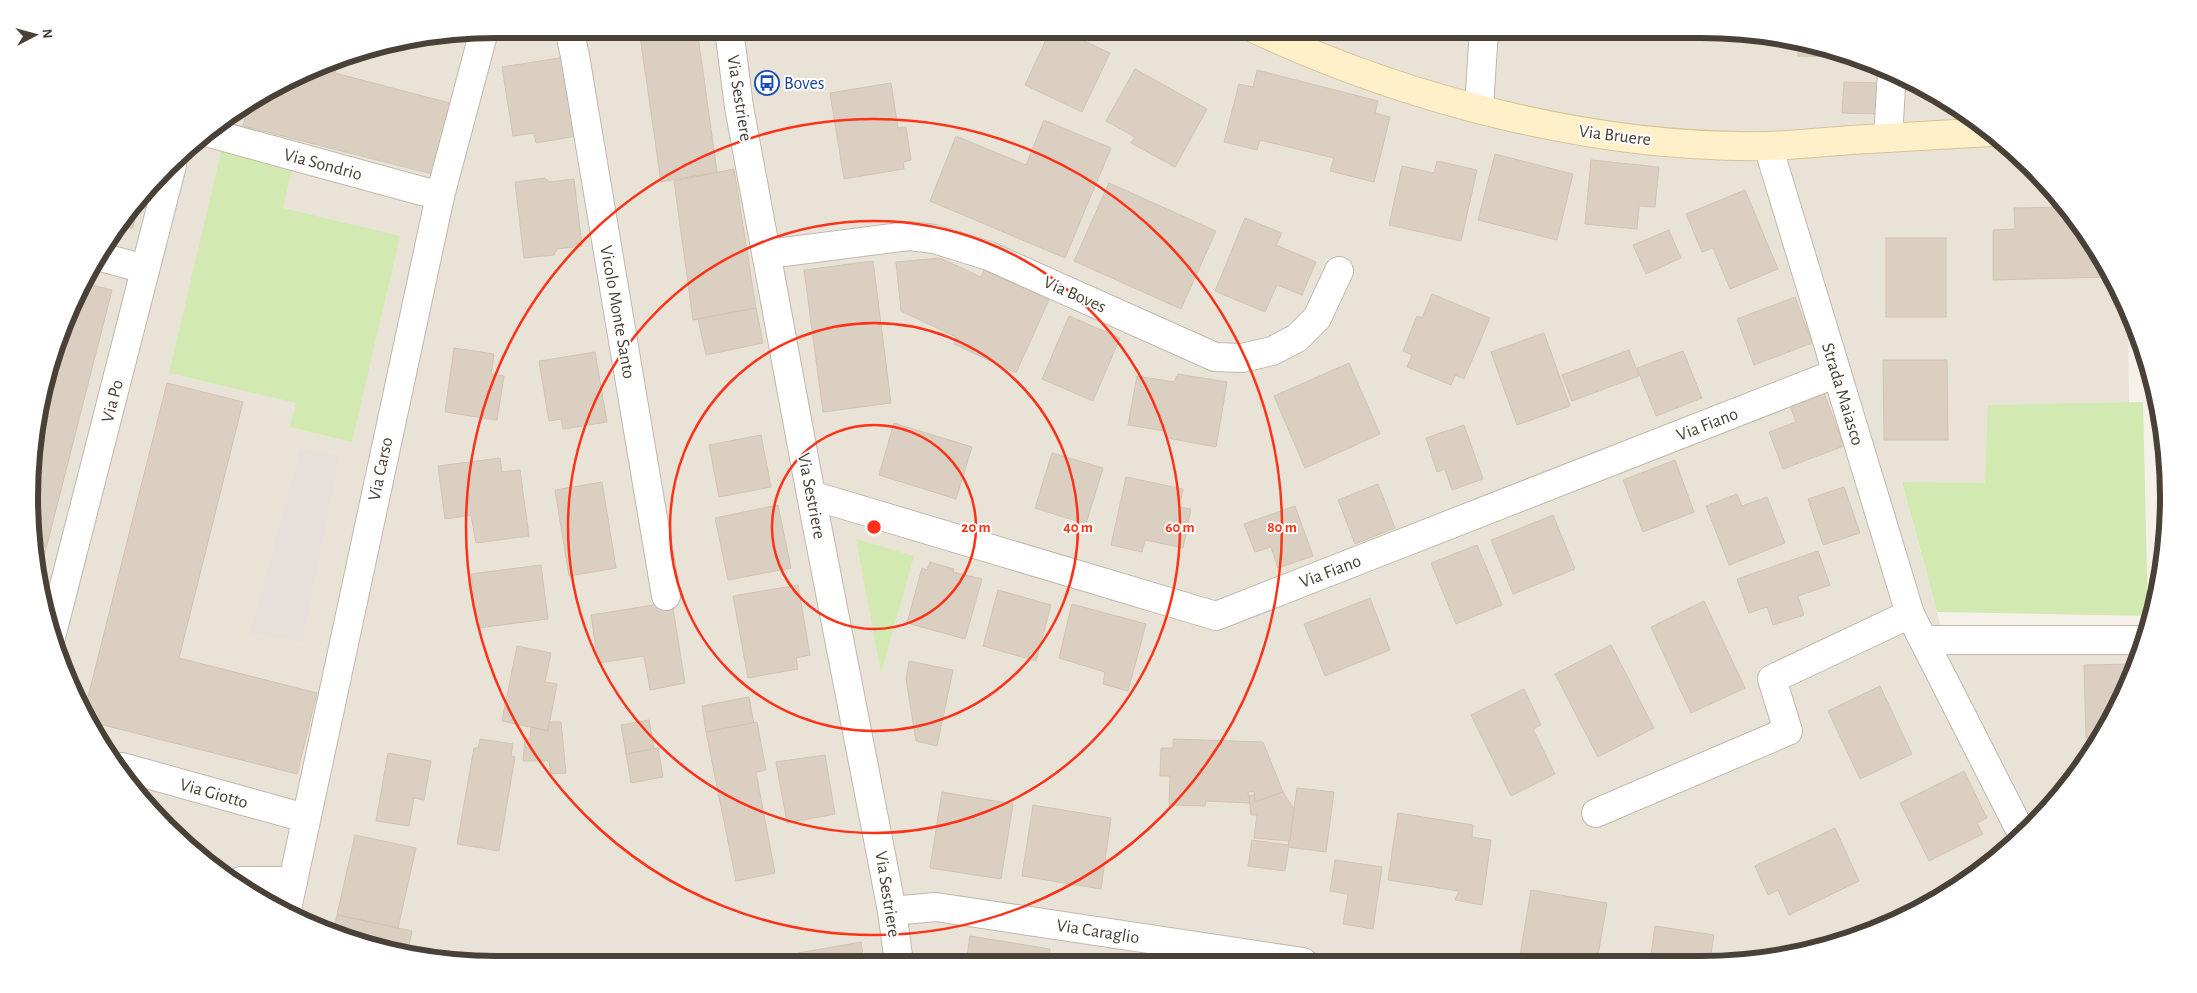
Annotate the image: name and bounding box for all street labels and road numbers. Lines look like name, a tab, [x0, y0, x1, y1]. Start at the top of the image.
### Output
street label: Via Sestriere	[723, 54, 755, 143]
street label: Via Bruere	[1578, 123, 1652, 149]
street label: Via Sondrio	[282, 146, 364, 184]
street label: Vicolo Monte Santo	[596, 244, 638, 380]
street label: Via Boves	[1041, 273, 1108, 317]
street label: Strada Maiasco	[1818, 341, 1866, 448]
street label: Via Po	[99, 378, 127, 424]
street label: Via Fiano	[1674, 405, 1741, 445]
street label: Via Carso	[365, 436, 397, 503]
street label: Via Sestriere	[794, 452, 828, 541]
street label: Via Fiano	[1297, 552, 1364, 592]
street label: Via Giotto	[178, 776, 250, 812]
street label: Via Sestriere	[871, 850, 903, 939]
street label: Via Caraglio	[1055, 917, 1141, 947]

